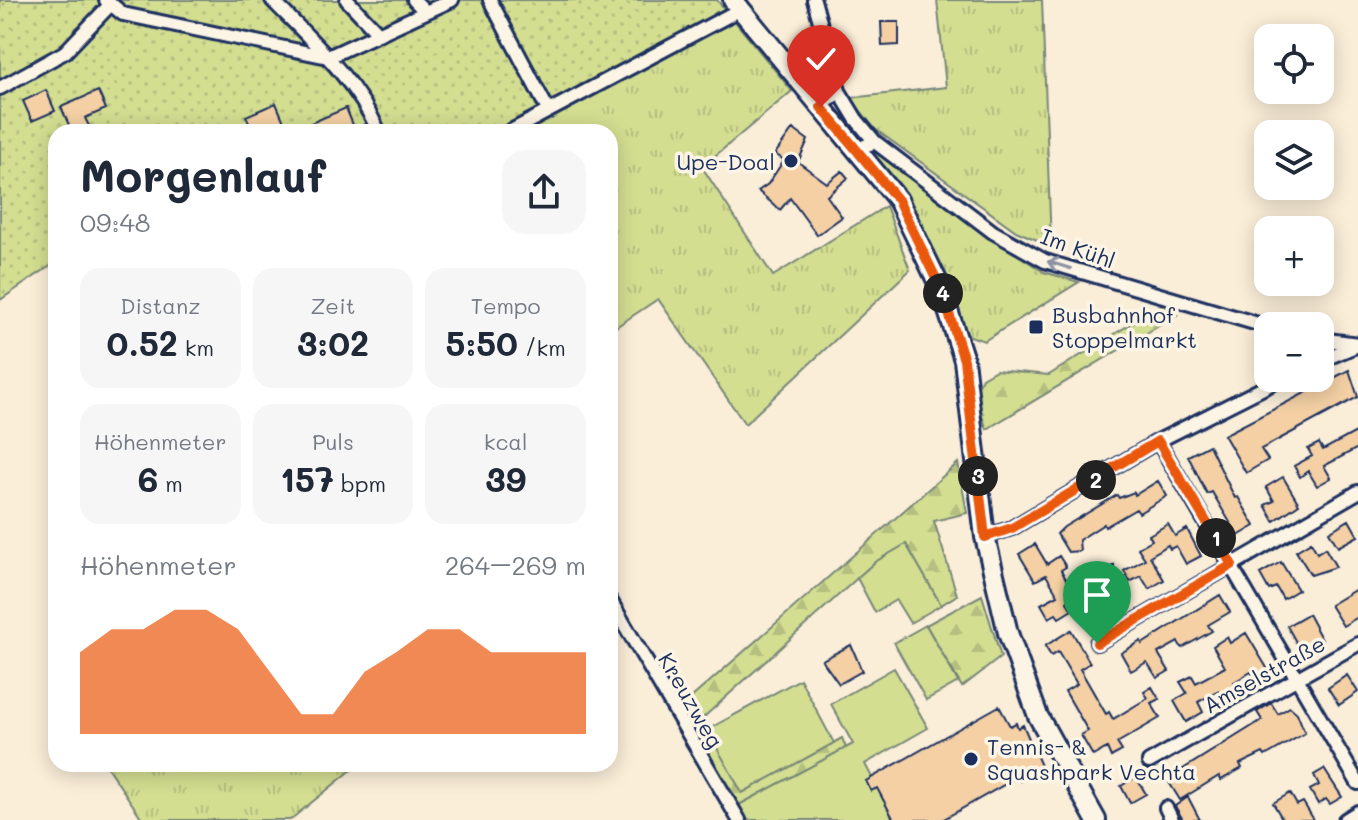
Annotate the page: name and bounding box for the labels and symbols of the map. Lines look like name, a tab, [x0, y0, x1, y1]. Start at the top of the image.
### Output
pin	[787, 25, 855, 107]
place label: Upe-Doal	[676, 147, 775, 176]
marker: Upe-Doal	[782, 152, 800, 170]
street label: Im Kühl	[1037, 221, 1119, 275]
one-way arrow	[1047, 257, 1072, 271]
pin: 4	[923, 273, 963, 313]
place label: Busbahnhof Stoppelmarkt	[1052, 300, 1197, 354]
marker: Busbahnhof Stoppelmarkt	[1027, 318, 1045, 336]
pin: 3	[958, 456, 998, 496]
pin: 2	[1076, 460, 1116, 500]
pin: 1	[1196, 518, 1236, 558]
pin	[1063, 561, 1131, 643]
street label: Amselstraße	[1198, 629, 1330, 719]
street label: Kreuzweg	[652, 647, 730, 753]
place label: Tennis- & Squashpark Vechta	[987, 732, 1196, 786]
marker: Tennis- & Squashpark Vechta	[962, 750, 980, 768]

